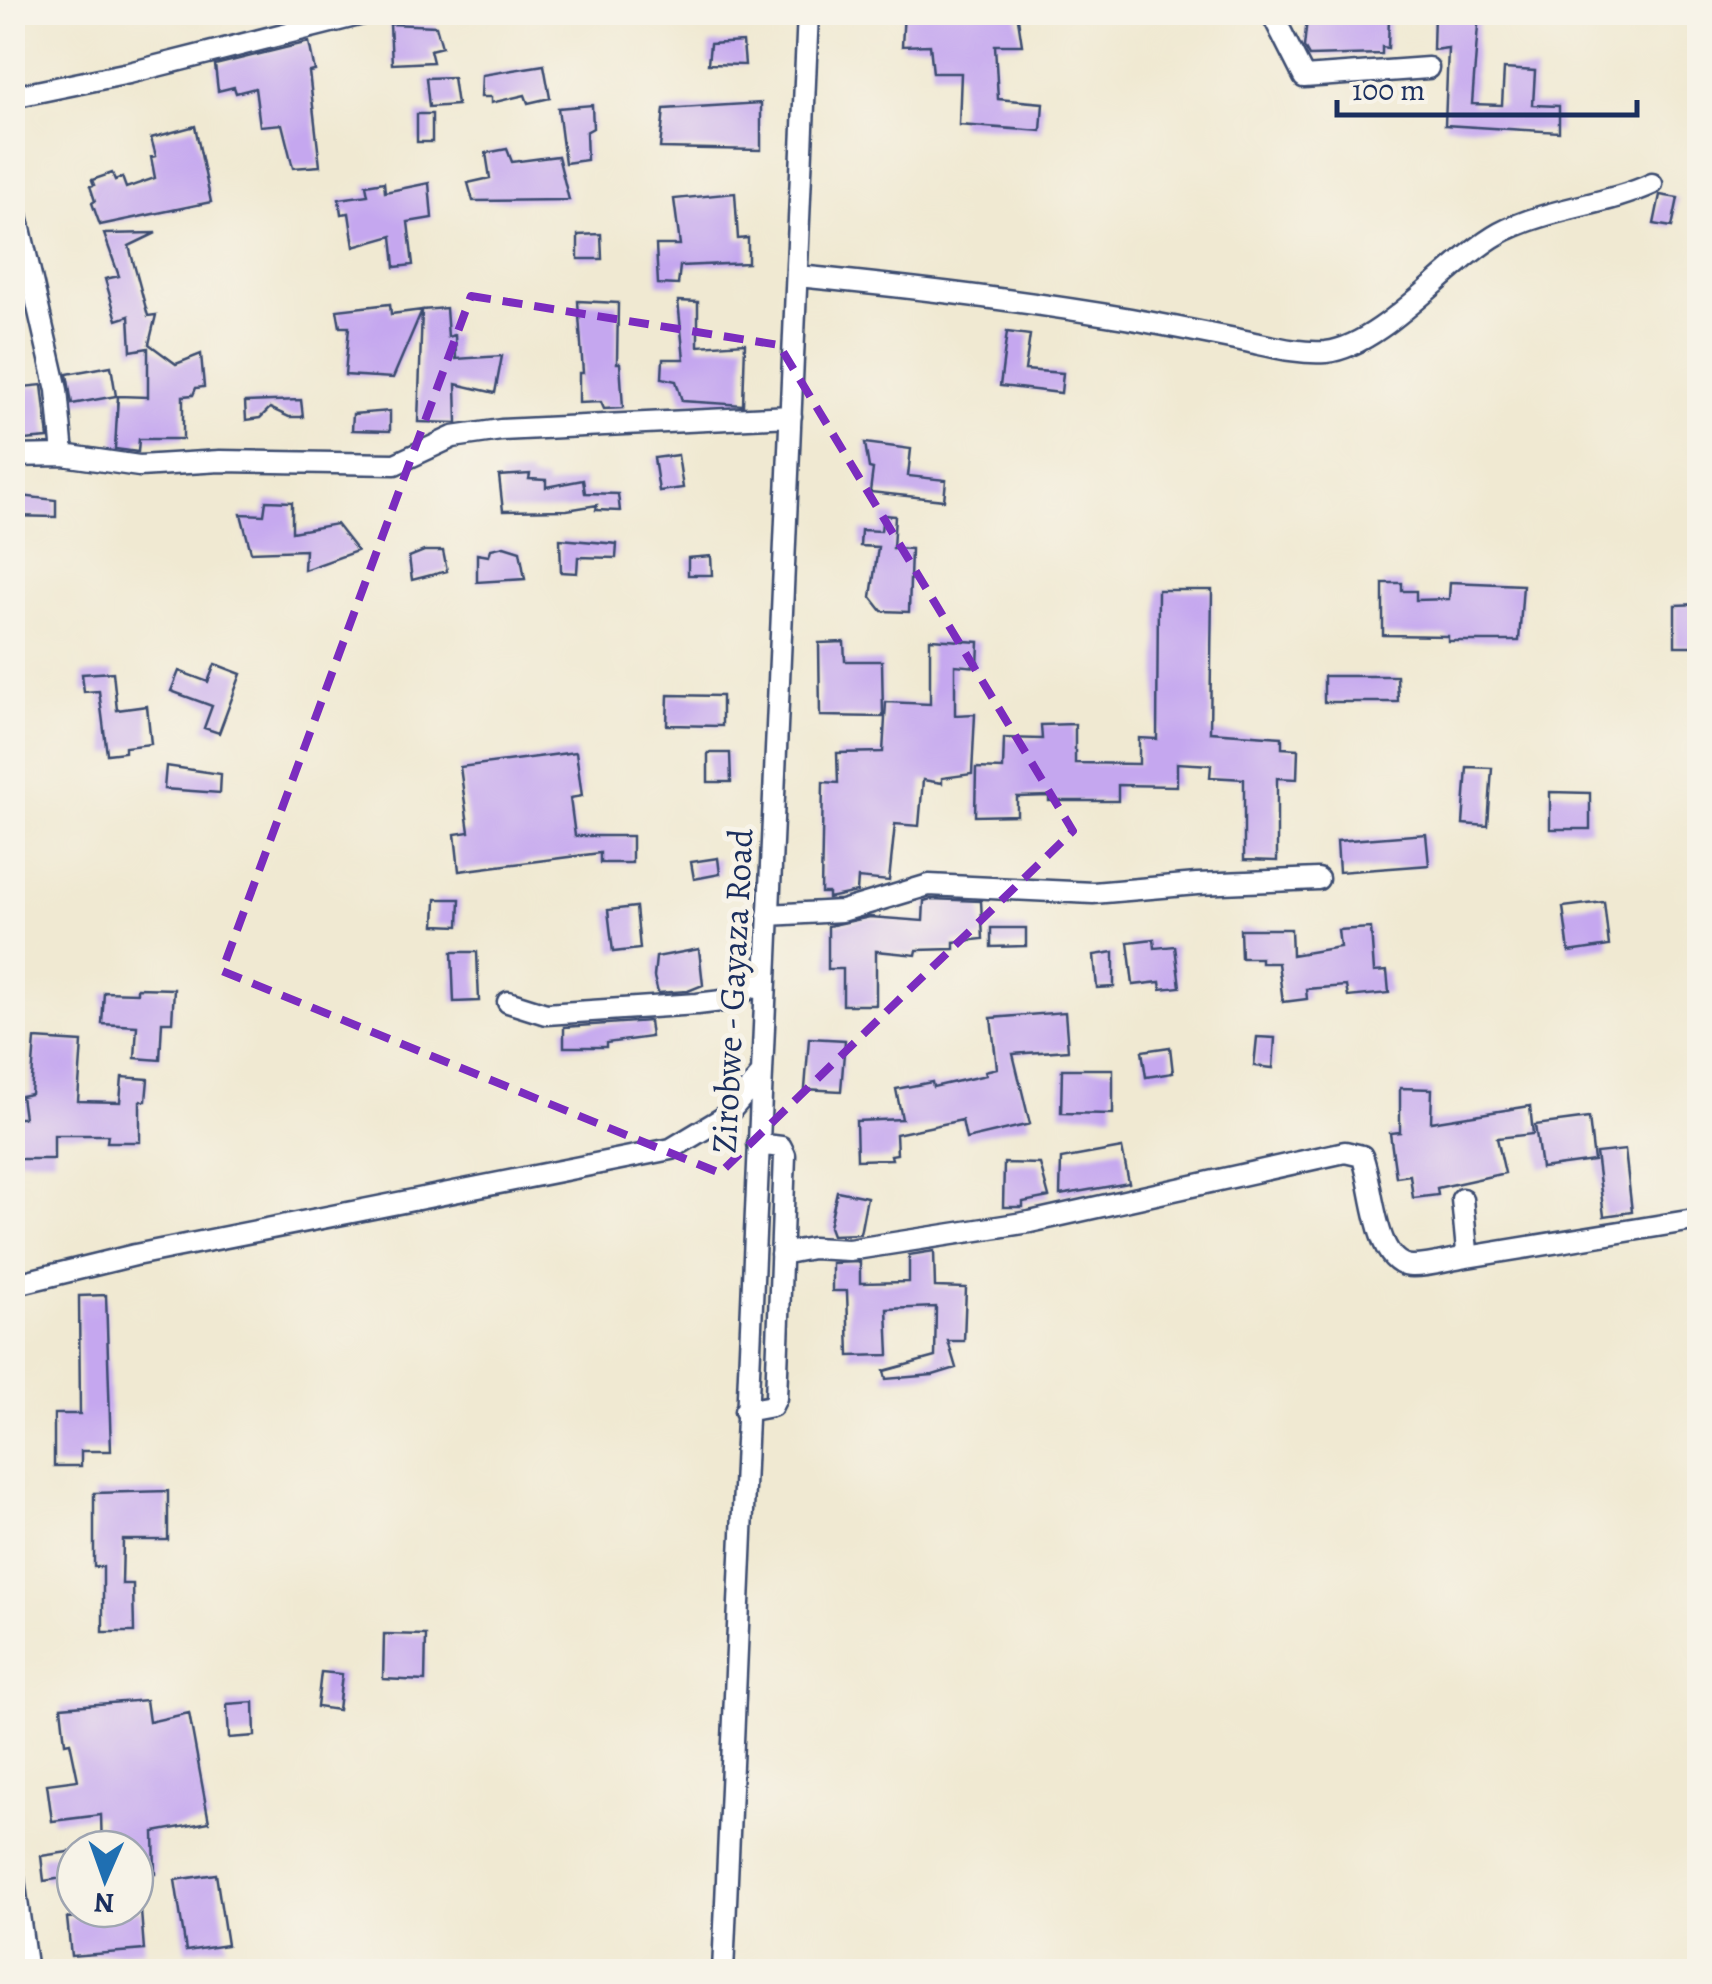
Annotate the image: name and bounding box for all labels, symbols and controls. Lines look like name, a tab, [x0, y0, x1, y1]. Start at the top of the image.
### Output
scale bar	[1337, 55, 1637, 117]
text: 100 m	[1352, 70, 1425, 110]
street label: Zirobwe - Gayaza Road	[700, 827, 764, 1155]
north arrow	[55, 1829, 155, 1929]
text: N	[93, 1884, 115, 1922]

